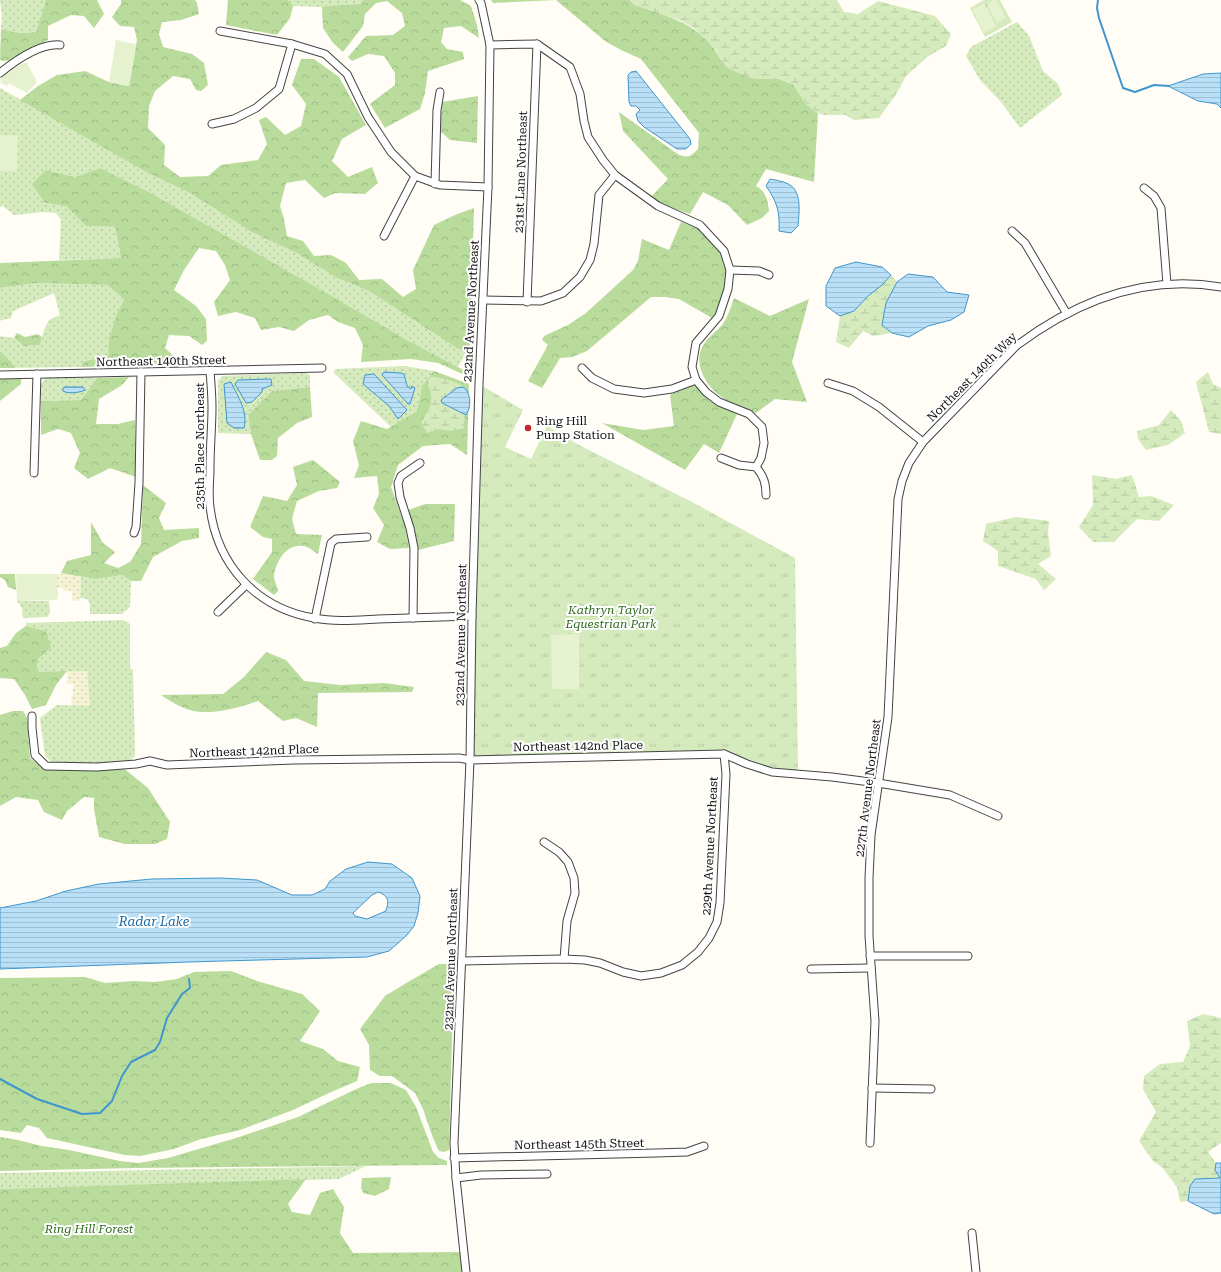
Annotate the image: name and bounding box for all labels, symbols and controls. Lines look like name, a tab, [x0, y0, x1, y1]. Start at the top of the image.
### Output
street label: 231st Lane Northeast	[512, 110, 530, 233]
street label: 232nd Avenue Northeast	[460, 239, 482, 382]
street label: Northeast 140th Way	[924, 329, 1020, 425]
street label: Northeast 140th Street	[96, 353, 227, 369]
street label: 235th Place Northeast	[193, 382, 207, 509]
place label: Ring Hill Pump Station	[536, 414, 615, 442]
marker: Ring Hill Pump Station	[523, 423, 533, 433]
street label: 232nd Avenue Northeast	[453, 563, 469, 706]
park label: Kathryn Taylor Equestrian Park	[564, 603, 657, 631]
street label: 227th Avenue Northeast	[853, 718, 883, 858]
street label: Northeast 142nd Place	[513, 738, 644, 754]
street label: Northeast 142nd Place	[189, 742, 320, 760]
street label: 229th Avenue Northeast	[699, 776, 721, 916]
street label: 232nd Avenue Northeast	[442, 887, 460, 1030]
water label: Radar Lake	[118, 914, 190, 929]
street label: Northeast 145th Street	[514, 1136, 645, 1152]
park label: Ring Hill Forest	[44, 1222, 134, 1236]

